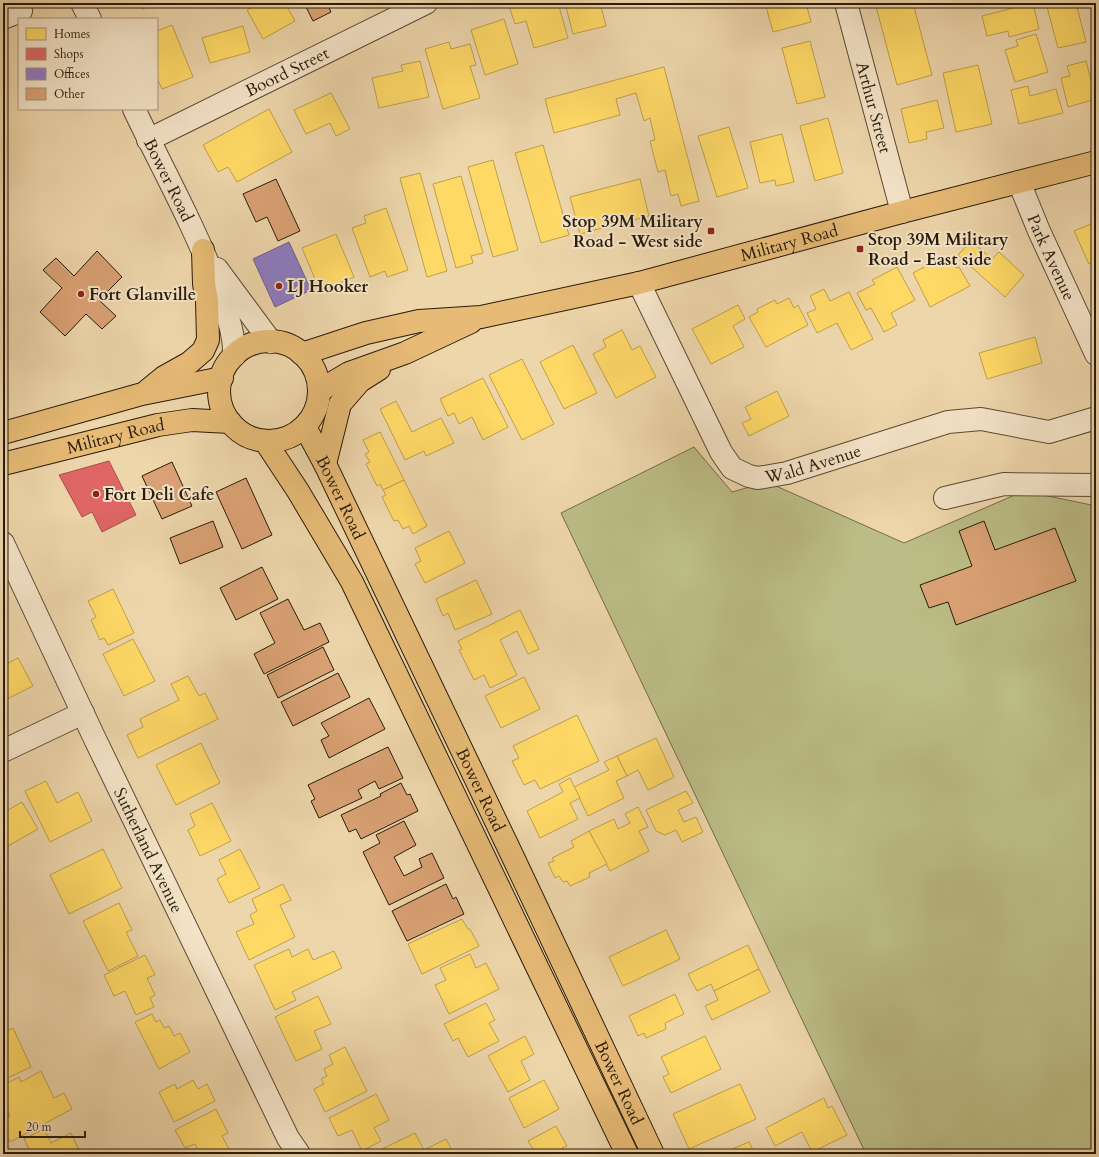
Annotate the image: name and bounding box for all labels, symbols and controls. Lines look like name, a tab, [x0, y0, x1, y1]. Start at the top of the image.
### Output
legend	[18, 18, 158, 110]
text: Homes	[54, 26, 90, 42]
street label: Boord Street	[241, 41, 333, 102]
text: Shops	[54, 46, 83, 62]
street label: Arthur Street	[851, 59, 897, 156]
text: Offices	[54, 66, 90, 82]
text: Other	[54, 86, 85, 102]
street label: Bower Road	[139, 134, 199, 225]
place label: Stop 39M Military Road - West side	[563, 210, 703, 253]
street label: Park Avenue	[1022, 211, 1081, 304]
street label: Military Road	[738, 218, 840, 267]
marker: Stop 39M Military Road - West side	[706, 226, 716, 236]
place label: Stop 39M Military Road - East side	[868, 228, 1009, 271]
marker: Stop 39M Military Road - East side	[855, 244, 865, 254]
place label: LJ Hooker	[287, 275, 368, 298]
marker: LJ Hooker	[274, 281, 284, 291]
place label: Fort Glanville	[89, 283, 196, 306]
marker: Fort Glanville	[76, 289, 86, 299]
street label: Military Road	[64, 413, 166, 459]
street label: Wald Avenue	[762, 439, 864, 488]
street label: Bower Road	[311, 451, 371, 543]
place label: Fort Deli Cafe	[104, 483, 214, 506]
marker: Fort Deli Cafe	[91, 489, 101, 499]
street label: Bower Road	[451, 744, 511, 835]
street label: Sutherland Avenue	[109, 784, 189, 917]
street label: Bower Road	[590, 1037, 649, 1128]
scale bar	[20, 1113, 85, 1139]
text: 20 m	[26, 1119, 53, 1135]

